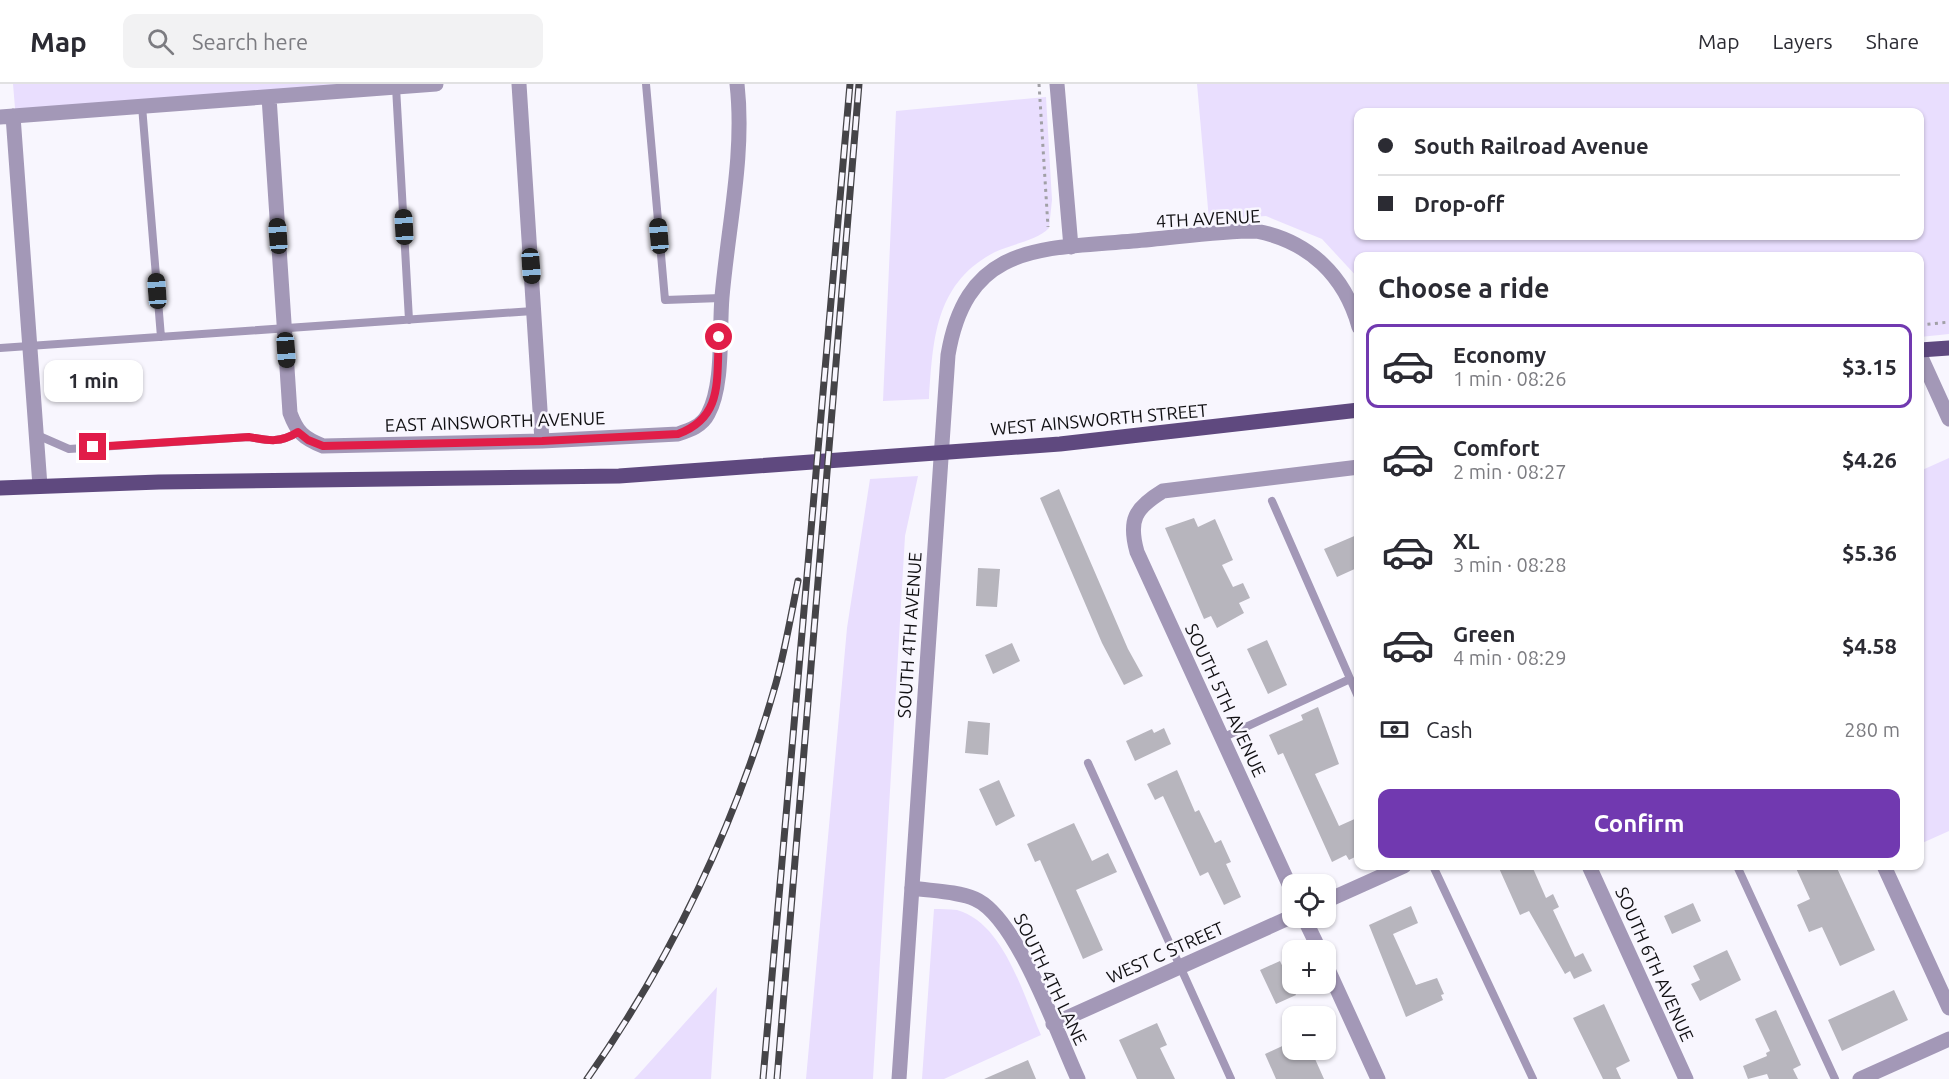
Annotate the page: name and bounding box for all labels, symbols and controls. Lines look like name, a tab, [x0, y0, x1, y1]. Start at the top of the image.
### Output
search box	[123, 14, 543, 68]
icon: search	[144, 25, 177, 58]
text: Map	[30, 26, 87, 57]
text: Search here	[192, 29, 308, 54]
text: Map	[1698, 29, 1739, 53]
text: Layers	[1772, 29, 1833, 53]
text: Share	[1866, 29, 1919, 53]
text: South Railroad Avenue	[1414, 133, 1649, 158]
text: Drop-off	[1414, 191, 1504, 216]
street label: 4TH AVENUE	[1155, 205, 1261, 231]
car	[394, 209, 414, 245]
car	[268, 217, 288, 255]
car	[648, 217, 670, 255]
car	[521, 247, 541, 285]
car	[147, 272, 167, 310]
text: Choose a ride	[1378, 273, 1550, 303]
route start	[705, 323, 732, 350]
car	[276, 331, 296, 369]
icon: car	[1381, 339, 1435, 393]
text: Economy	[1453, 342, 1546, 367]
text: $3.15	[1842, 354, 1897, 379]
callout: 1 min	[44, 360, 142, 402]
text: 1 min · 08:26	[1453, 367, 1567, 390]
text: 1 min	[68, 369, 119, 392]
street label: WEST AINSWORTH STREET	[989, 400, 1209, 438]
street label: EAST AINSWORTH AVENUE	[384, 407, 606, 435]
icon: car	[1381, 432, 1435, 486]
route end	[79, 433, 106, 460]
text: Comfort	[1453, 435, 1540, 460]
text: $4.26	[1842, 447, 1897, 472]
text: 2 min · 08:27	[1453, 460, 1567, 483]
icon: car	[1381, 525, 1435, 579]
text: XL	[1453, 528, 1480, 553]
text: $5.36	[1842, 540, 1897, 565]
street label: SOUTH 4TH AVENUE	[893, 551, 925, 719]
text: 3 min · 08:28	[1453, 553, 1567, 576]
icon: car	[1381, 618, 1435, 672]
street label: SOUTH 5TH AVENUE	[1182, 620, 1270, 780]
text: Green	[1453, 621, 1515, 646]
text: $4.58	[1842, 633, 1897, 658]
text: 4 min · 08:29	[1453, 646, 1567, 669]
icon: cash	[1378, 713, 1411, 746]
text: Cash	[1426, 717, 1473, 742]
text: 280 m	[1844, 718, 1900, 741]
button: Confirm	[1378, 789, 1900, 858]
map controls	[1282, 874, 1336, 1060]
button: locate	[1282, 874, 1336, 928]
street label: SOUTH 6TH AVENUE	[1612, 884, 1698, 1044]
street label: SOUTH 4TH LANE	[1011, 910, 1091, 1048]
street label: WEST C STREET	[1103, 917, 1227, 987]
button: +	[1282, 940, 1336, 994]
button: −	[1282, 1006, 1336, 1060]

